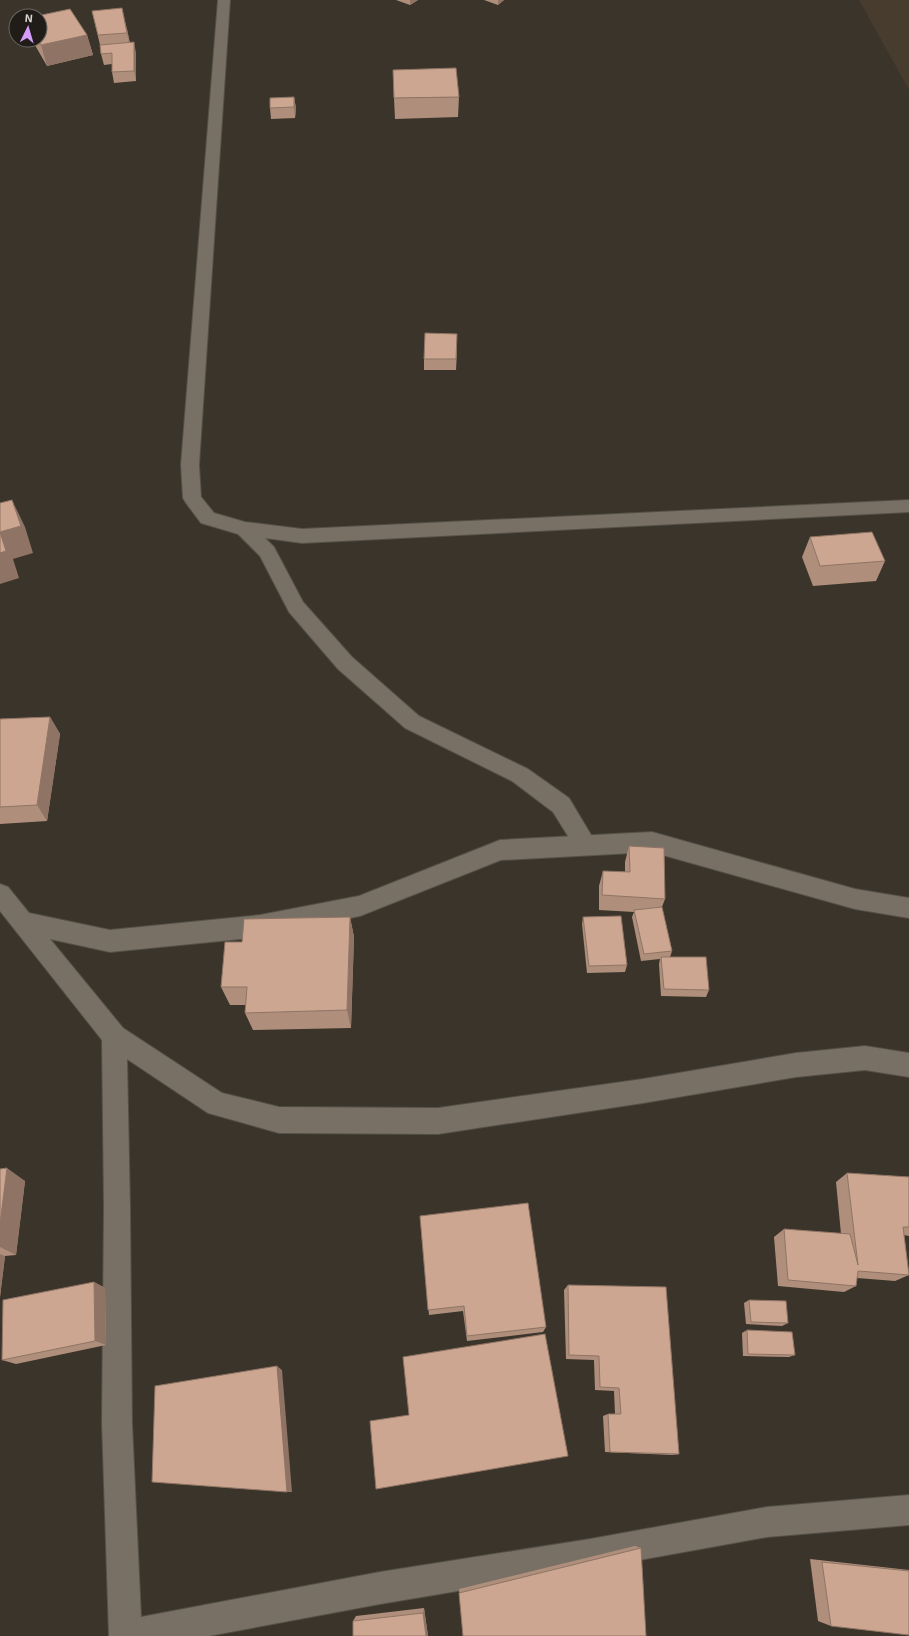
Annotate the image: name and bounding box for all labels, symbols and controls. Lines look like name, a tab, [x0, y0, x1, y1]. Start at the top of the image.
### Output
north arrow	[8, 8, 48, 48]
text: N	[24, 11, 33, 24]

